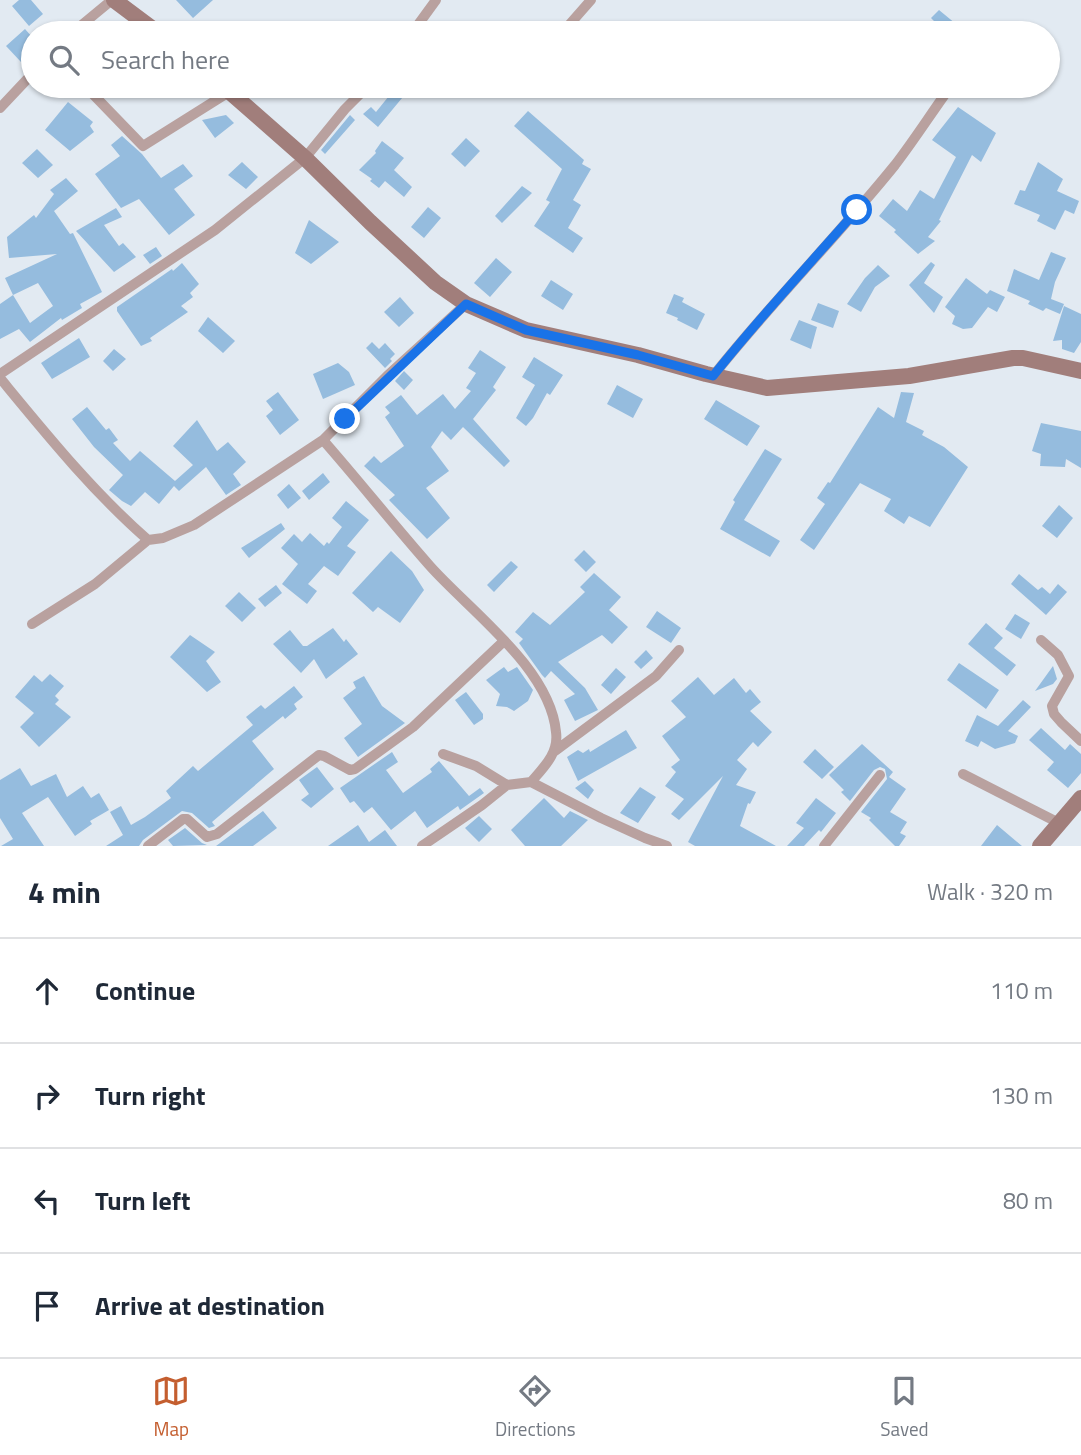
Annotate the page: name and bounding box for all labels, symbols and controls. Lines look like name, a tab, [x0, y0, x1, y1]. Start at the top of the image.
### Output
search box	[21, 21, 1060, 98]
text: Search here	[101, 40, 230, 79]
icon: search	[45, 41, 83, 79]
route start	[841, 194, 872, 225]
route end	[329, 403, 360, 434]
text: 4 min	[28, 869, 101, 915]
text: Walk · 320 m	[927, 874, 1053, 909]
text: Continue	[95, 971, 195, 1010]
icon: ahead	[28, 972, 66, 1010]
text: 110 m	[990, 973, 1053, 1008]
text: Turn right	[95, 1076, 206, 1115]
icon: right	[28, 1077, 66, 1115]
text: 130 m	[990, 1078, 1053, 1113]
text: Turn left	[95, 1181, 190, 1220]
icon: left	[28, 1182, 66, 1220]
text: 80 m	[1003, 1183, 1053, 1218]
text: Arrive at destination	[95, 1286, 325, 1325]
icon: arrive	[28, 1287, 66, 1325]
tab: Map	[152, 1372, 190, 1443]
tab: Directions	[495, 1372, 576, 1443]
tab: Saved	[880, 1372, 929, 1443]

